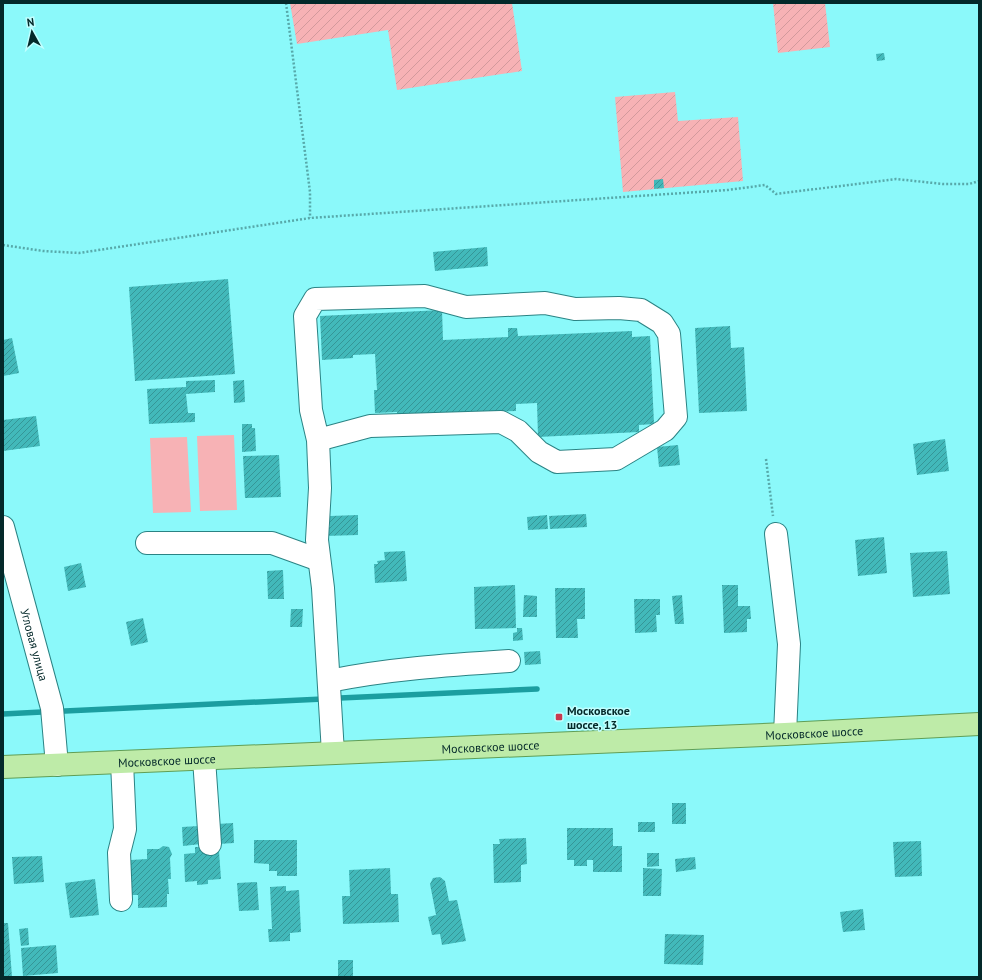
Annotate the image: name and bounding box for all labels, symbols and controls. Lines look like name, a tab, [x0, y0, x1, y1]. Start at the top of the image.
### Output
north arrow	[12, 12, 52, 52]
text: N	[26, 15, 35, 30]
street label: Угловая улица	[18, 607, 52, 683]
place label: Московское шоссе, 13	[567, 703, 630, 732]
marker: Московское шоссе, 13	[554, 712, 564, 722]
street label: Московское шоссе	[765, 722, 864, 742]
street label: Московское шоссе	[441, 737, 540, 756]
street label: Московское шоссе	[118, 751, 216, 770]

